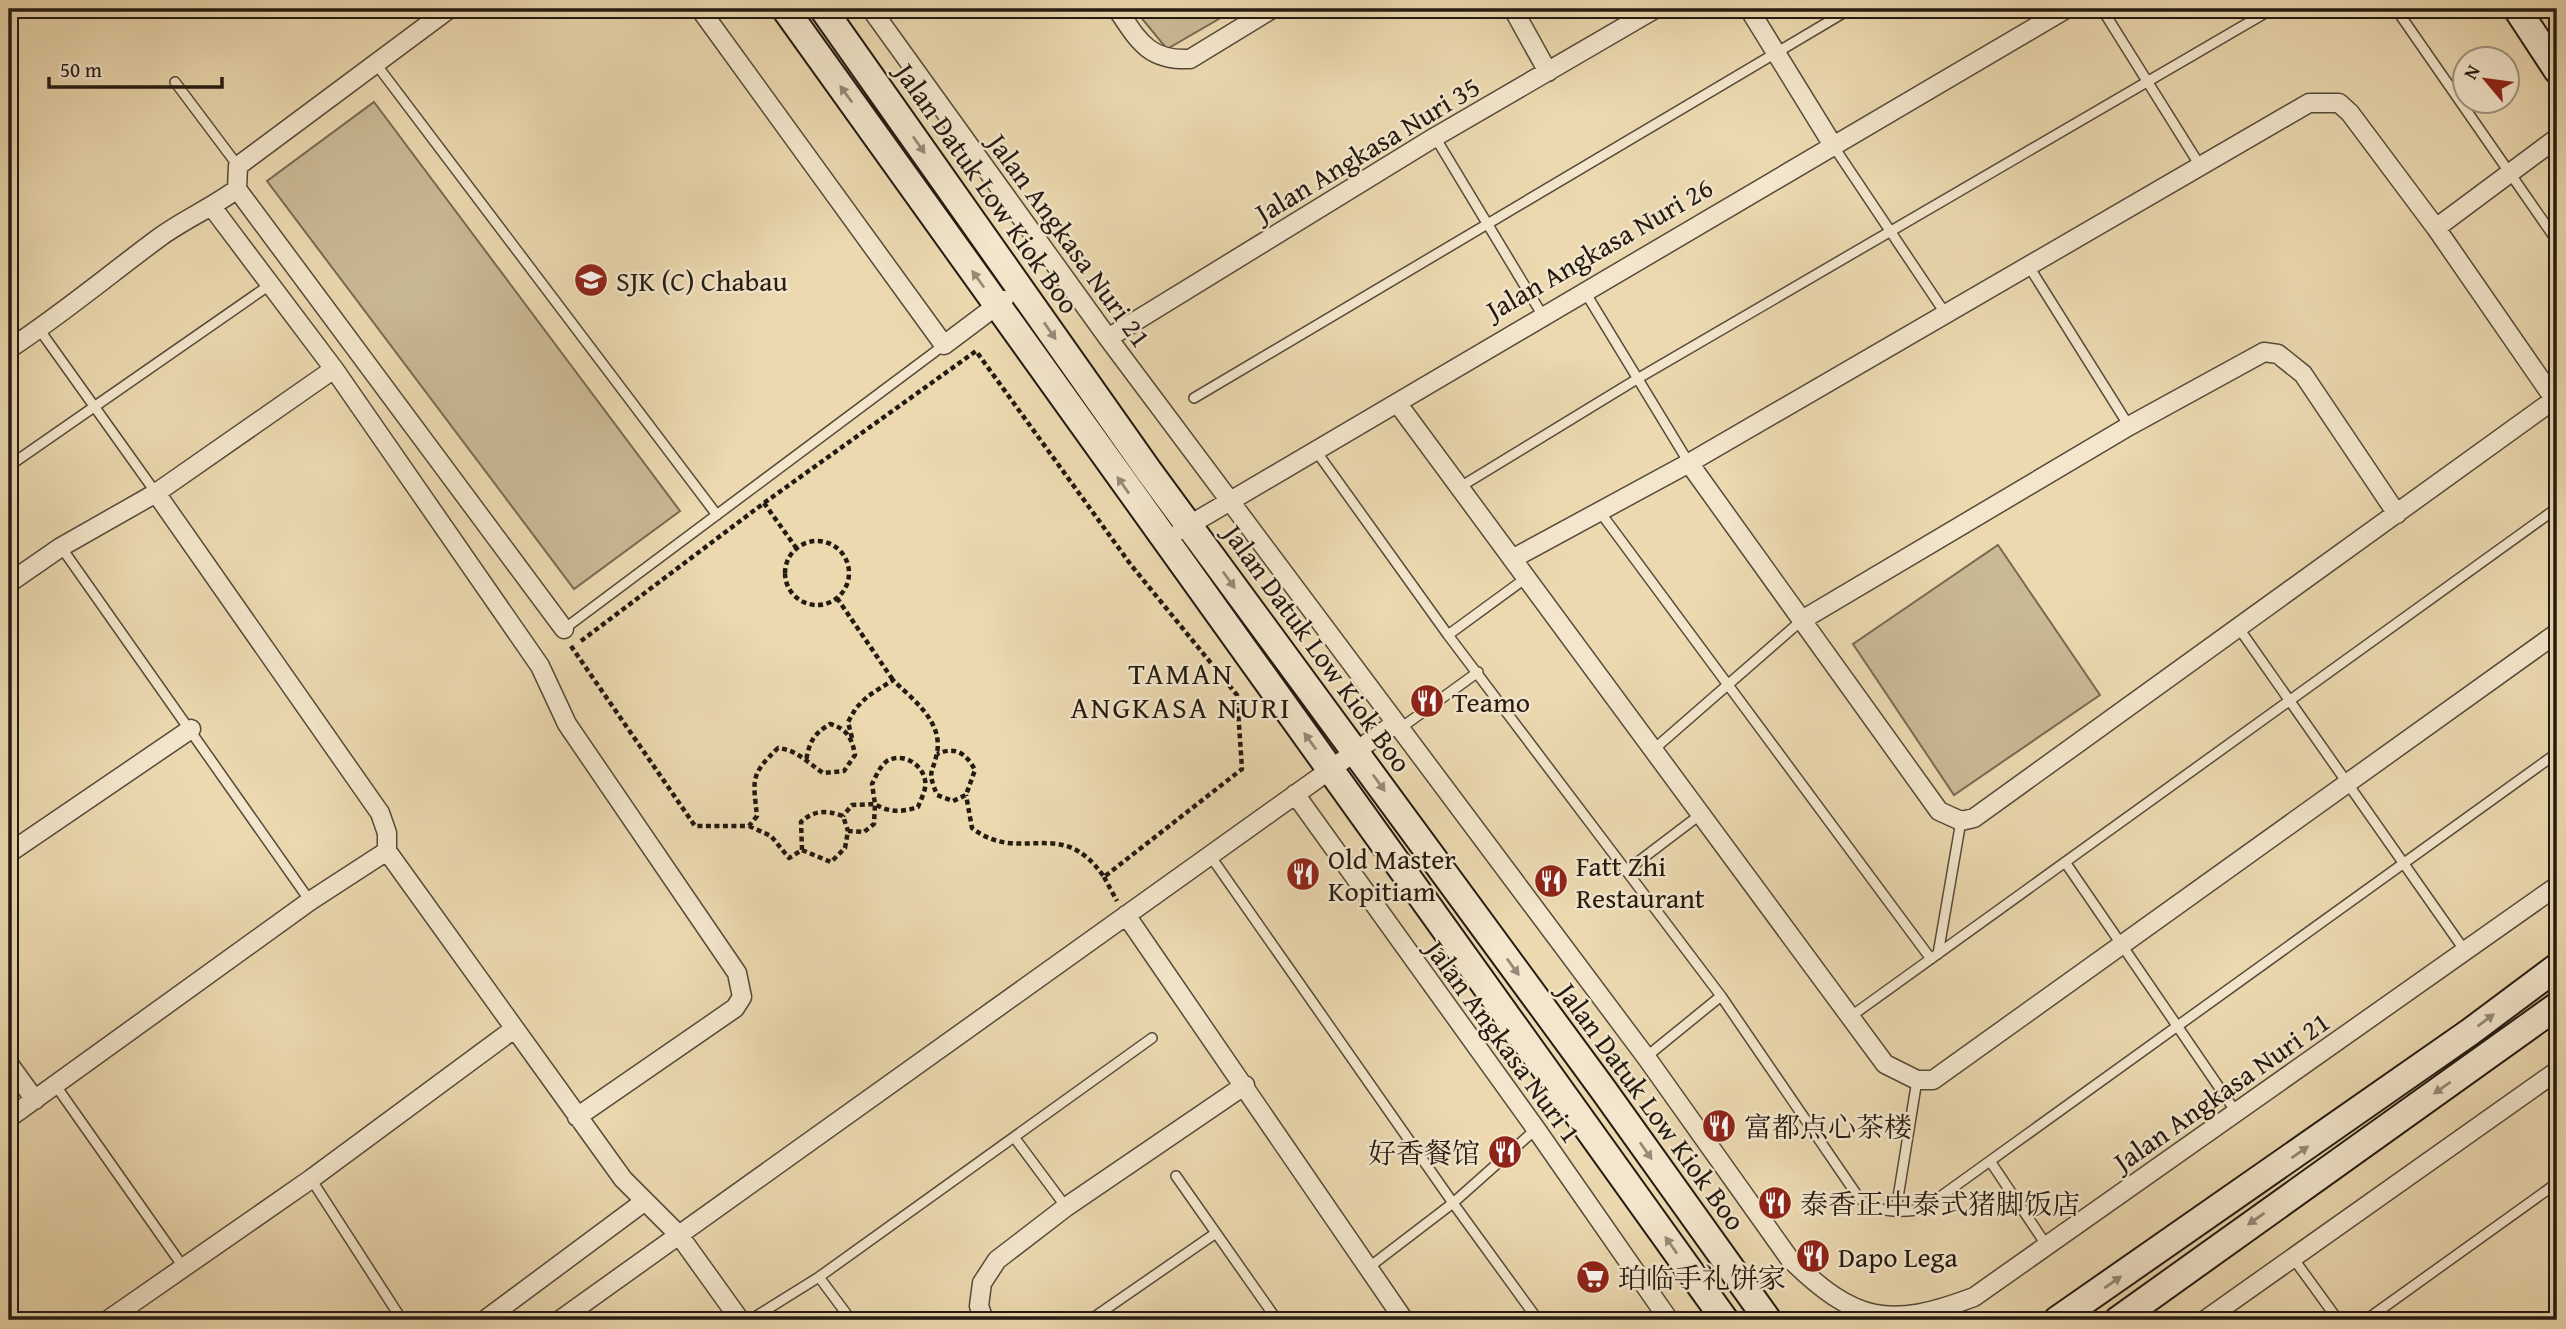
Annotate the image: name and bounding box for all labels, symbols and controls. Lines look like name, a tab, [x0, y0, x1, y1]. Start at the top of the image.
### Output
scale bar	[49, 46, 222, 90]
north arrow	[2450, 46, 2520, 116]
street label: Jalan Datuk Low Kiok Boo	[884, 52, 1090, 322]
text: 50 m	[60, 54, 102, 85]
text: N	[2456, 59, 2487, 84]
street label: Jalan Angkasa Nuri 35	[1244, 66, 1487, 234]
one-way arrow	[839, 85, 853, 103]
street label: Jalan Angkasa Nuri 21	[977, 122, 1162, 355]
one-way arrow	[912, 136, 926, 154]
street label: Jalan Angkasa Nuri 26	[1475, 166, 1720, 331]
place label: SJK (C) Chabau	[616, 260, 788, 301]
school or university icon: SJK (C) Chabau	[572, 261, 610, 299]
one-way arrow	[972, 270, 986, 288]
one-way arrow	[1043, 322, 1057, 340]
one-way arrow	[1116, 476, 1130, 494]
street label: Jalan Datuk Low Kiok Boo	[1212, 513, 1422, 781]
one-way arrow	[1222, 571, 1236, 589]
district label: TAMAN ANGKASA NURI	[1071, 651, 1291, 729]
place label: Teamo	[1452, 681, 1530, 722]
restaurant icon: Teamo	[1408, 682, 1446, 720]
one-way arrow	[1303, 732, 1317, 750]
one-way arrow	[1371, 774, 1385, 792]
place label: Old Master Kopitiam	[1328, 838, 1456, 911]
place label: Fatt Zhi Restaurant	[1576, 845, 1705, 918]
restaurant icon: Old Master Kopitiam	[1284, 855, 1322, 893]
restaurant icon: Fatt Zhi Restaurant	[1532, 862, 1570, 900]
street label: Jalan Angkasa Nuri 1	[1414, 929, 1592, 1151]
one-way arrow	[1506, 958, 1520, 976]
street label: Jalan Datuk Low Kiok Boo	[1546, 971, 1756, 1239]
street label: Jalan Angkasa Nuri 21	[2102, 1001, 2337, 1183]
one-way arrow	[2476, 1013, 2495, 1027]
one-way arrow	[2433, 1081, 2451, 1095]
place label: 富都点心茶楼	[1744, 1106, 1912, 1147]
restaurant icon: 富都点心茶楼	[1700, 1107, 1738, 1145]
place label: 好香餐馆	[1368, 1132, 1480, 1173]
restaurant icon: 好香餐馆	[1486, 1133, 1524, 1171]
one-way arrow	[1639, 1142, 1653, 1160]
one-way arrow	[2291, 1145, 2309, 1159]
place label: 泰香正中泰式猪脚饭店	[1800, 1183, 2080, 1224]
restaurant icon: 泰香正中泰式猪脚饭店	[1756, 1184, 1794, 1222]
one-way arrow	[2247, 1212, 2265, 1226]
one-way arrow	[1664, 1236, 1678, 1254]
place label: Dapo Lega	[1838, 1236, 1959, 1277]
restaurant icon: Dapo Lega	[1794, 1237, 1832, 1275]
place label: 珀临手礼饼家	[1618, 1257, 1786, 1298]
supermarket icon: 珀临手礼饼家	[1574, 1258, 1612, 1296]
one-way arrow	[2103, 1275, 2123, 1288]

